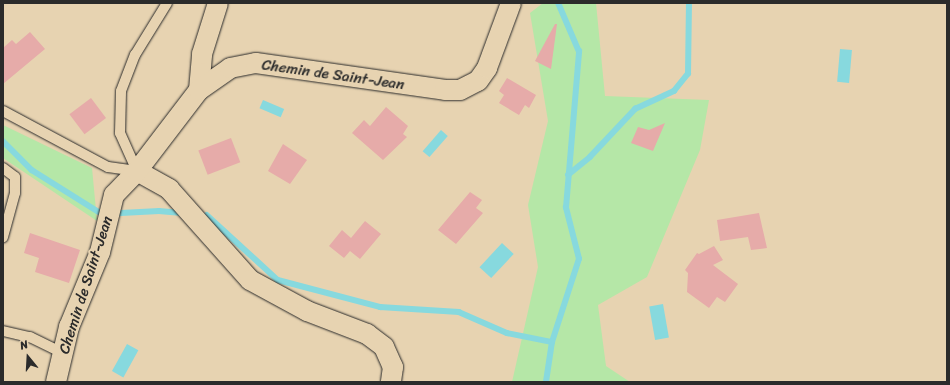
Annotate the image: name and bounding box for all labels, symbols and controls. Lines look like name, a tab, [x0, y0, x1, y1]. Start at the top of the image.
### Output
street label: Chemin de Saint-Jean	[260, 56, 406, 94]
street label: Chemin de Saint-Jean	[55, 213, 117, 357]
text: N	[18, 335, 31, 355]
north arrow	[8, 337, 48, 377]

